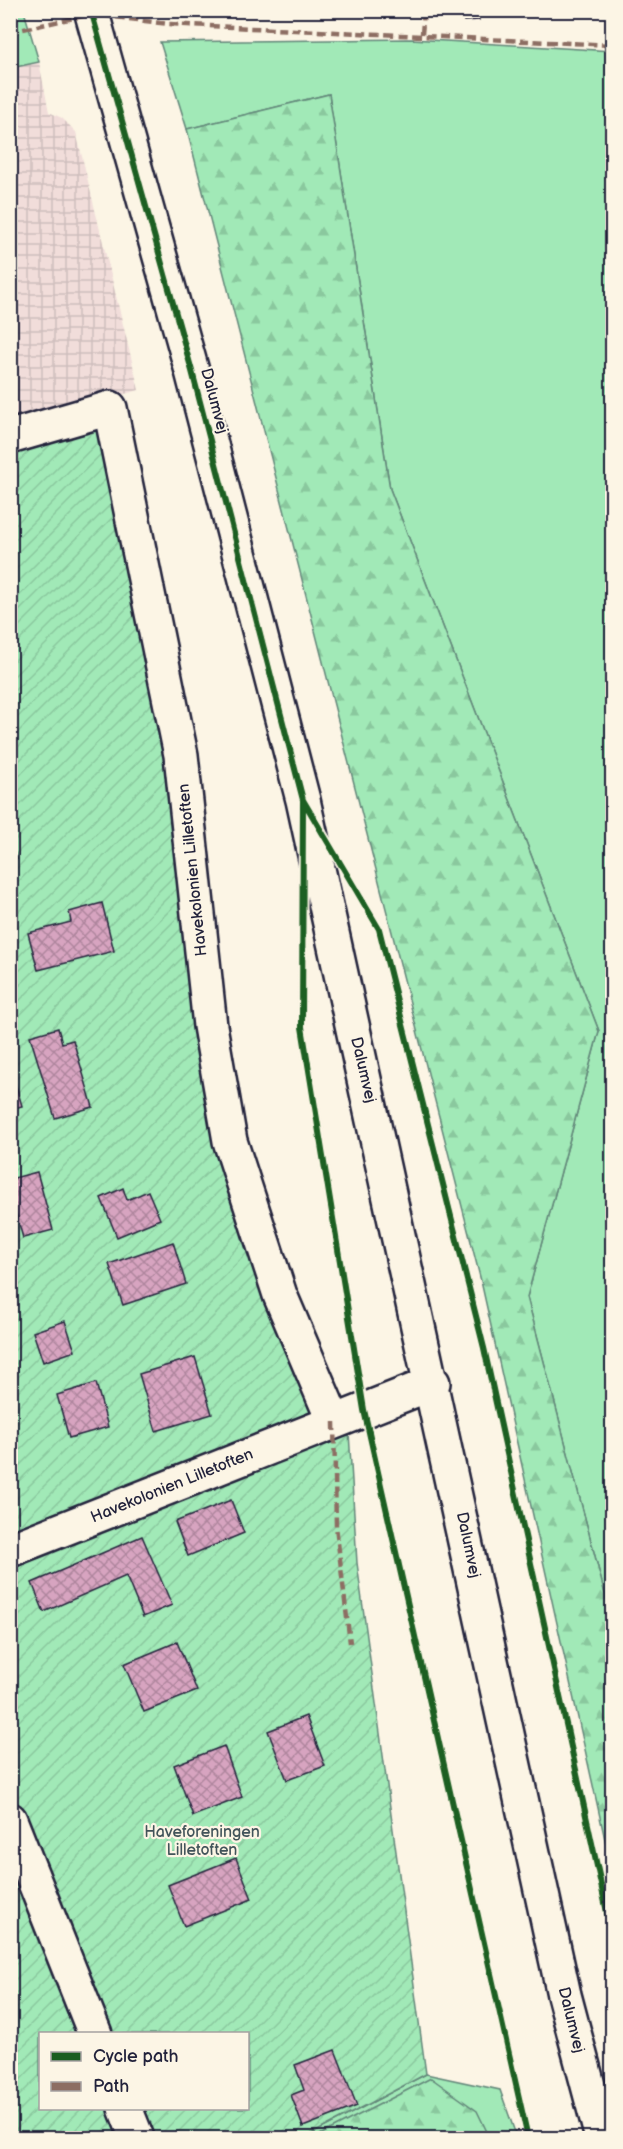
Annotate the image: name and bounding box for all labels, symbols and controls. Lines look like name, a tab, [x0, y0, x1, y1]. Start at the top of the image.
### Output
street label: Dalumvej	[196, 366, 232, 436]
street label: Havekolonien Lilletoften	[174, 783, 212, 957]
street label: Dalumvej	[346, 1035, 380, 1105]
street label: Havekolonien Lilletoften	[88, 1445, 256, 1527]
street label: Dalumvej	[452, 1510, 484, 1580]
park label: Haveforeningen Lilletoften	[144, 1823, 260, 1860]
street label: Dalumvej	[554, 1985, 588, 2055]
legend	[39, 2032, 249, 2110]
text: Cycle path	[93, 2046, 179, 2067]
text: Path	[93, 2076, 129, 2097]

